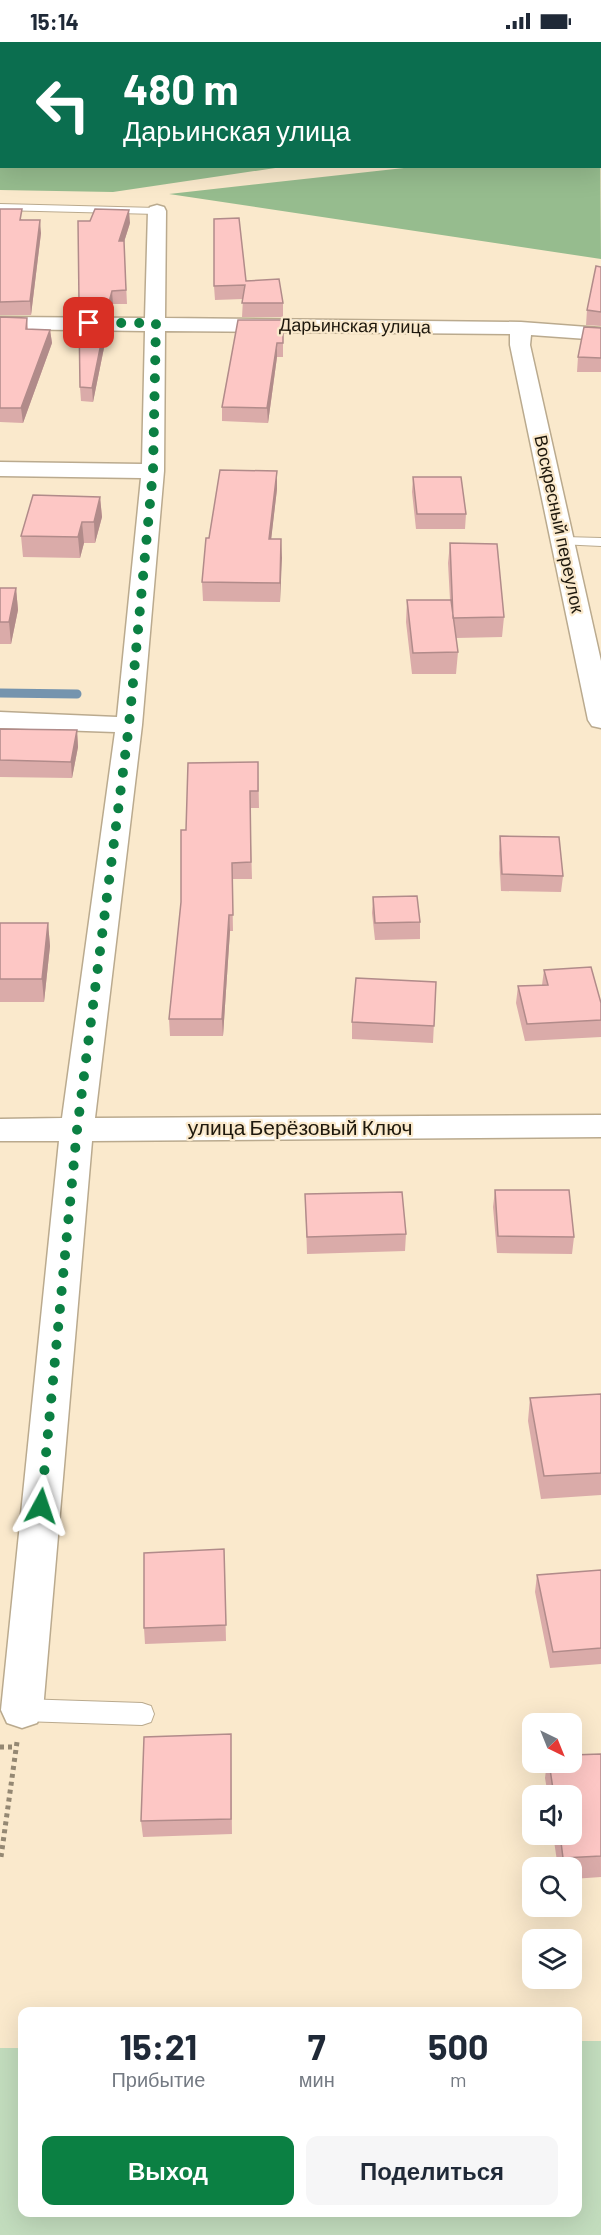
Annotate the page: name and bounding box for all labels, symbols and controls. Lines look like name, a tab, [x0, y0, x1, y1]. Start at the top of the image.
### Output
text: 15:14	[30, 8, 79, 34]
text: 480 m	[123, 63, 239, 113]
icon: left	[24, 66, 102, 144]
text: Дарьинская улица	[123, 114, 351, 146]
pin	[63, 297, 114, 348]
icon: arrive	[72, 306, 105, 339]
street label: Дарьинская улица	[279, 313, 432, 337]
street label: Воскресный переулок	[530, 433, 590, 615]
street label: улица Берёзовый Ключ	[188, 1114, 412, 1139]
position arrow	[9, 1474, 73, 1538]
north arrow	[522, 1713, 582, 1773]
map controls	[522, 1713, 582, 1989]
button: sound	[522, 1785, 582, 1845]
button: search	[522, 1857, 582, 1917]
button: layers	[522, 1929, 582, 1989]
text: 15:21	[119, 2024, 197, 2067]
text: 7	[308, 2024, 326, 2067]
text: 500	[428, 2024, 489, 2067]
text: Прибытие	[111, 2067, 205, 2091]
text: мин	[299, 2067, 335, 2091]
text: m	[450, 2067, 467, 2091]
button: Выход	[42, 2136, 294, 2205]
button: Поделиться	[306, 2136, 558, 2205]

